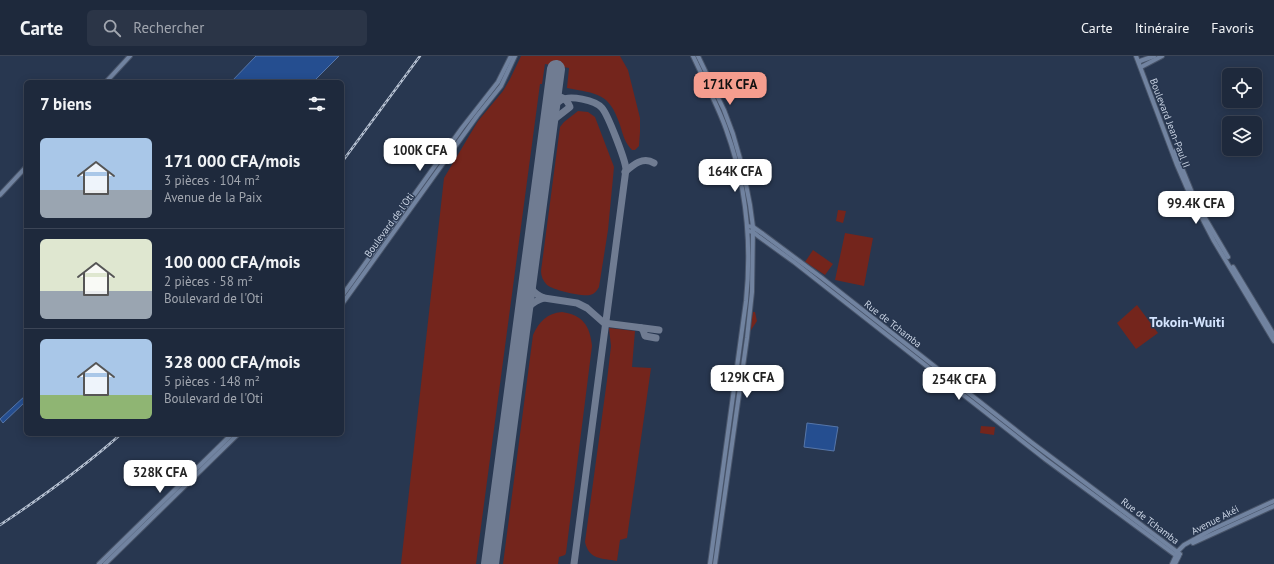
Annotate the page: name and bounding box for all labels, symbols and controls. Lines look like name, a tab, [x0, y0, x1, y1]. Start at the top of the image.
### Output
search box	[87, 10, 367, 46]
text: Carte	[20, 16, 63, 40]
icon: search	[101, 17, 123, 39]
text: Rechercher	[133, 18, 204, 37]
text: Carte	[1081, 19, 1113, 37]
text: Itinéraire	[1135, 19, 1189, 37]
text: Favoris	[1211, 19, 1254, 37]
map controls	[1222, 68, 1262, 156]
button: locate	[1222, 68, 1262, 108]
pin: 171K CFA	[689, 72, 771, 106]
text: 171K CFA	[703, 76, 757, 93]
street label: Boulevard Jean-Paul II	[1147, 77, 1193, 169]
text: 7 biens	[40, 93, 92, 115]
icon: filters	[306, 93, 328, 115]
button: layers	[1222, 116, 1262, 156]
pin: 100K CFA	[379, 138, 461, 172]
text: 100K CFA	[393, 142, 447, 159]
text: 171 000 CFA/mois	[164, 150, 300, 172]
icon: home	[72, 154, 120, 202]
pin: 164K CFA	[694, 159, 776, 193]
text: 164K CFA	[708, 163, 762, 180]
text: 3 pièces · 104 m²	[164, 172, 260, 189]
text: Avenue de la Paix	[164, 189, 262, 206]
street label: Boulevard de l'Oti	[361, 190, 417, 260]
pin: 99.4K CFA	[1150, 191, 1242, 225]
text: 99.4K CFA	[1167, 195, 1225, 212]
text: 100 000 CFA/mois	[164, 251, 300, 273]
icon: home	[72, 255, 120, 303]
text: 2 pièces · 58 m²	[164, 273, 253, 290]
text: Boulevard de l'Oti	[164, 290, 263, 307]
street label: Rue de Tchamba	[862, 297, 924, 351]
district label: Tokoin-Wuiti	[1149, 313, 1225, 331]
text: 328 000 CFA/mois	[164, 351, 300, 373]
icon: home	[72, 355, 120, 403]
pin: 129K CFA	[706, 365, 788, 399]
pin: 254K CFA	[918, 367, 1000, 401]
text: 129K CFA	[720, 369, 774, 386]
text: 254K CFA	[932, 371, 986, 388]
text: 5 pièces · 148 m²	[164, 373, 260, 390]
text: Boulevard de l'Oti	[164, 390, 263, 407]
pin: 328K CFA	[119, 460, 201, 494]
text: 328K CFA	[133, 464, 187, 481]
street label: Rue de Tchamba	[1118, 495, 1182, 547]
street label: Avenue Akéi	[1189, 502, 1241, 538]

